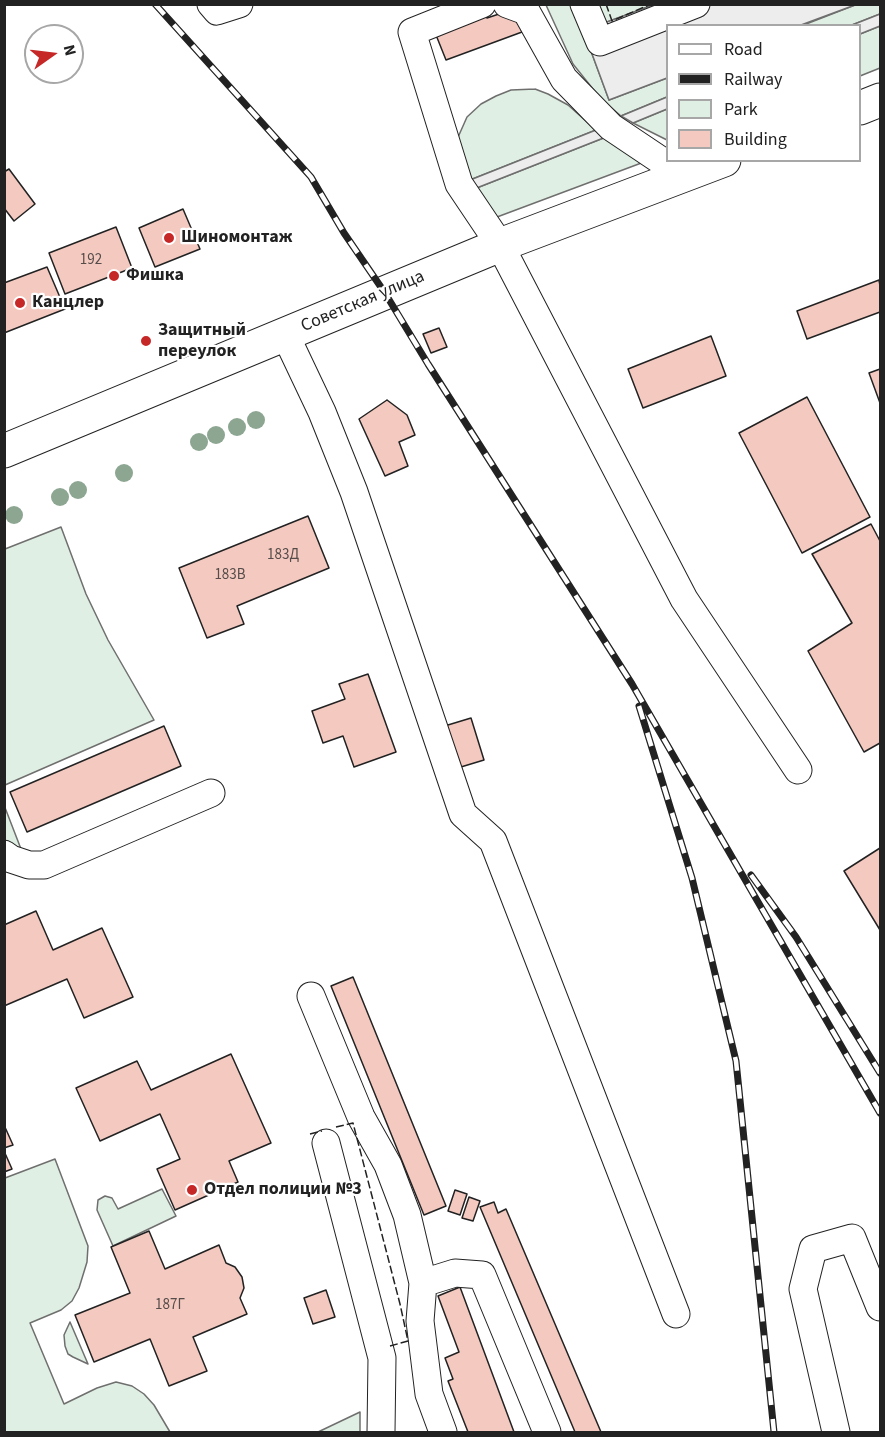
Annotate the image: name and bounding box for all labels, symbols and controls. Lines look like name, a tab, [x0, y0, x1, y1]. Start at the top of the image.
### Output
north arrow	[24, 24, 84, 84]
legend	[666, 24, 861, 162]
text: Road	[724, 37, 763, 62]
text: N	[58, 42, 81, 58]
text: Railway	[724, 67, 783, 92]
text: Park	[724, 97, 758, 122]
text: Building	[724, 127, 787, 152]
place label: Шиномонтаж	[181, 227, 292, 249]
marker: Шиномонтаж	[162, 231, 176, 245]
house number: 192	[80, 252, 102, 270]
place label: Фишка	[126, 265, 184, 287]
street label: Советская улица	[298, 266, 428, 338]
marker: Фишка	[107, 269, 121, 283]
place label: Канцлер	[32, 292, 104, 314]
marker: Канцлер	[13, 296, 27, 310]
place label: Защитный переулок	[158, 320, 246, 362]
marker: Защитный переулок	[139, 334, 153, 348]
house number: 183Д	[267, 547, 299, 565]
house number: 183В	[214, 567, 246, 585]
place label: Отдел полиции №3	[204, 1179, 362, 1201]
marker: Отдел полиции №3	[185, 1183, 199, 1197]
house number: 187Г	[155, 1297, 185, 1315]

